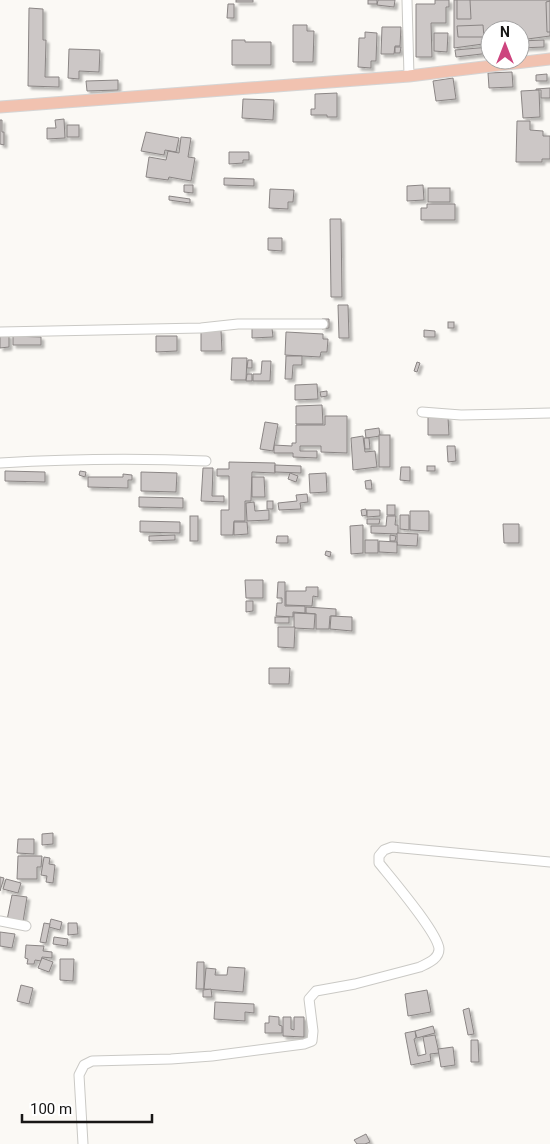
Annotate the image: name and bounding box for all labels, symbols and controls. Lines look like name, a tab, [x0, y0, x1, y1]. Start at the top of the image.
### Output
north arrow	[480, 20, 530, 70]
text: N	[500, 24, 510, 40]
scale bar	[22, 1092, 152, 1124]
text: 100 m	[30, 1100, 72, 1118]

